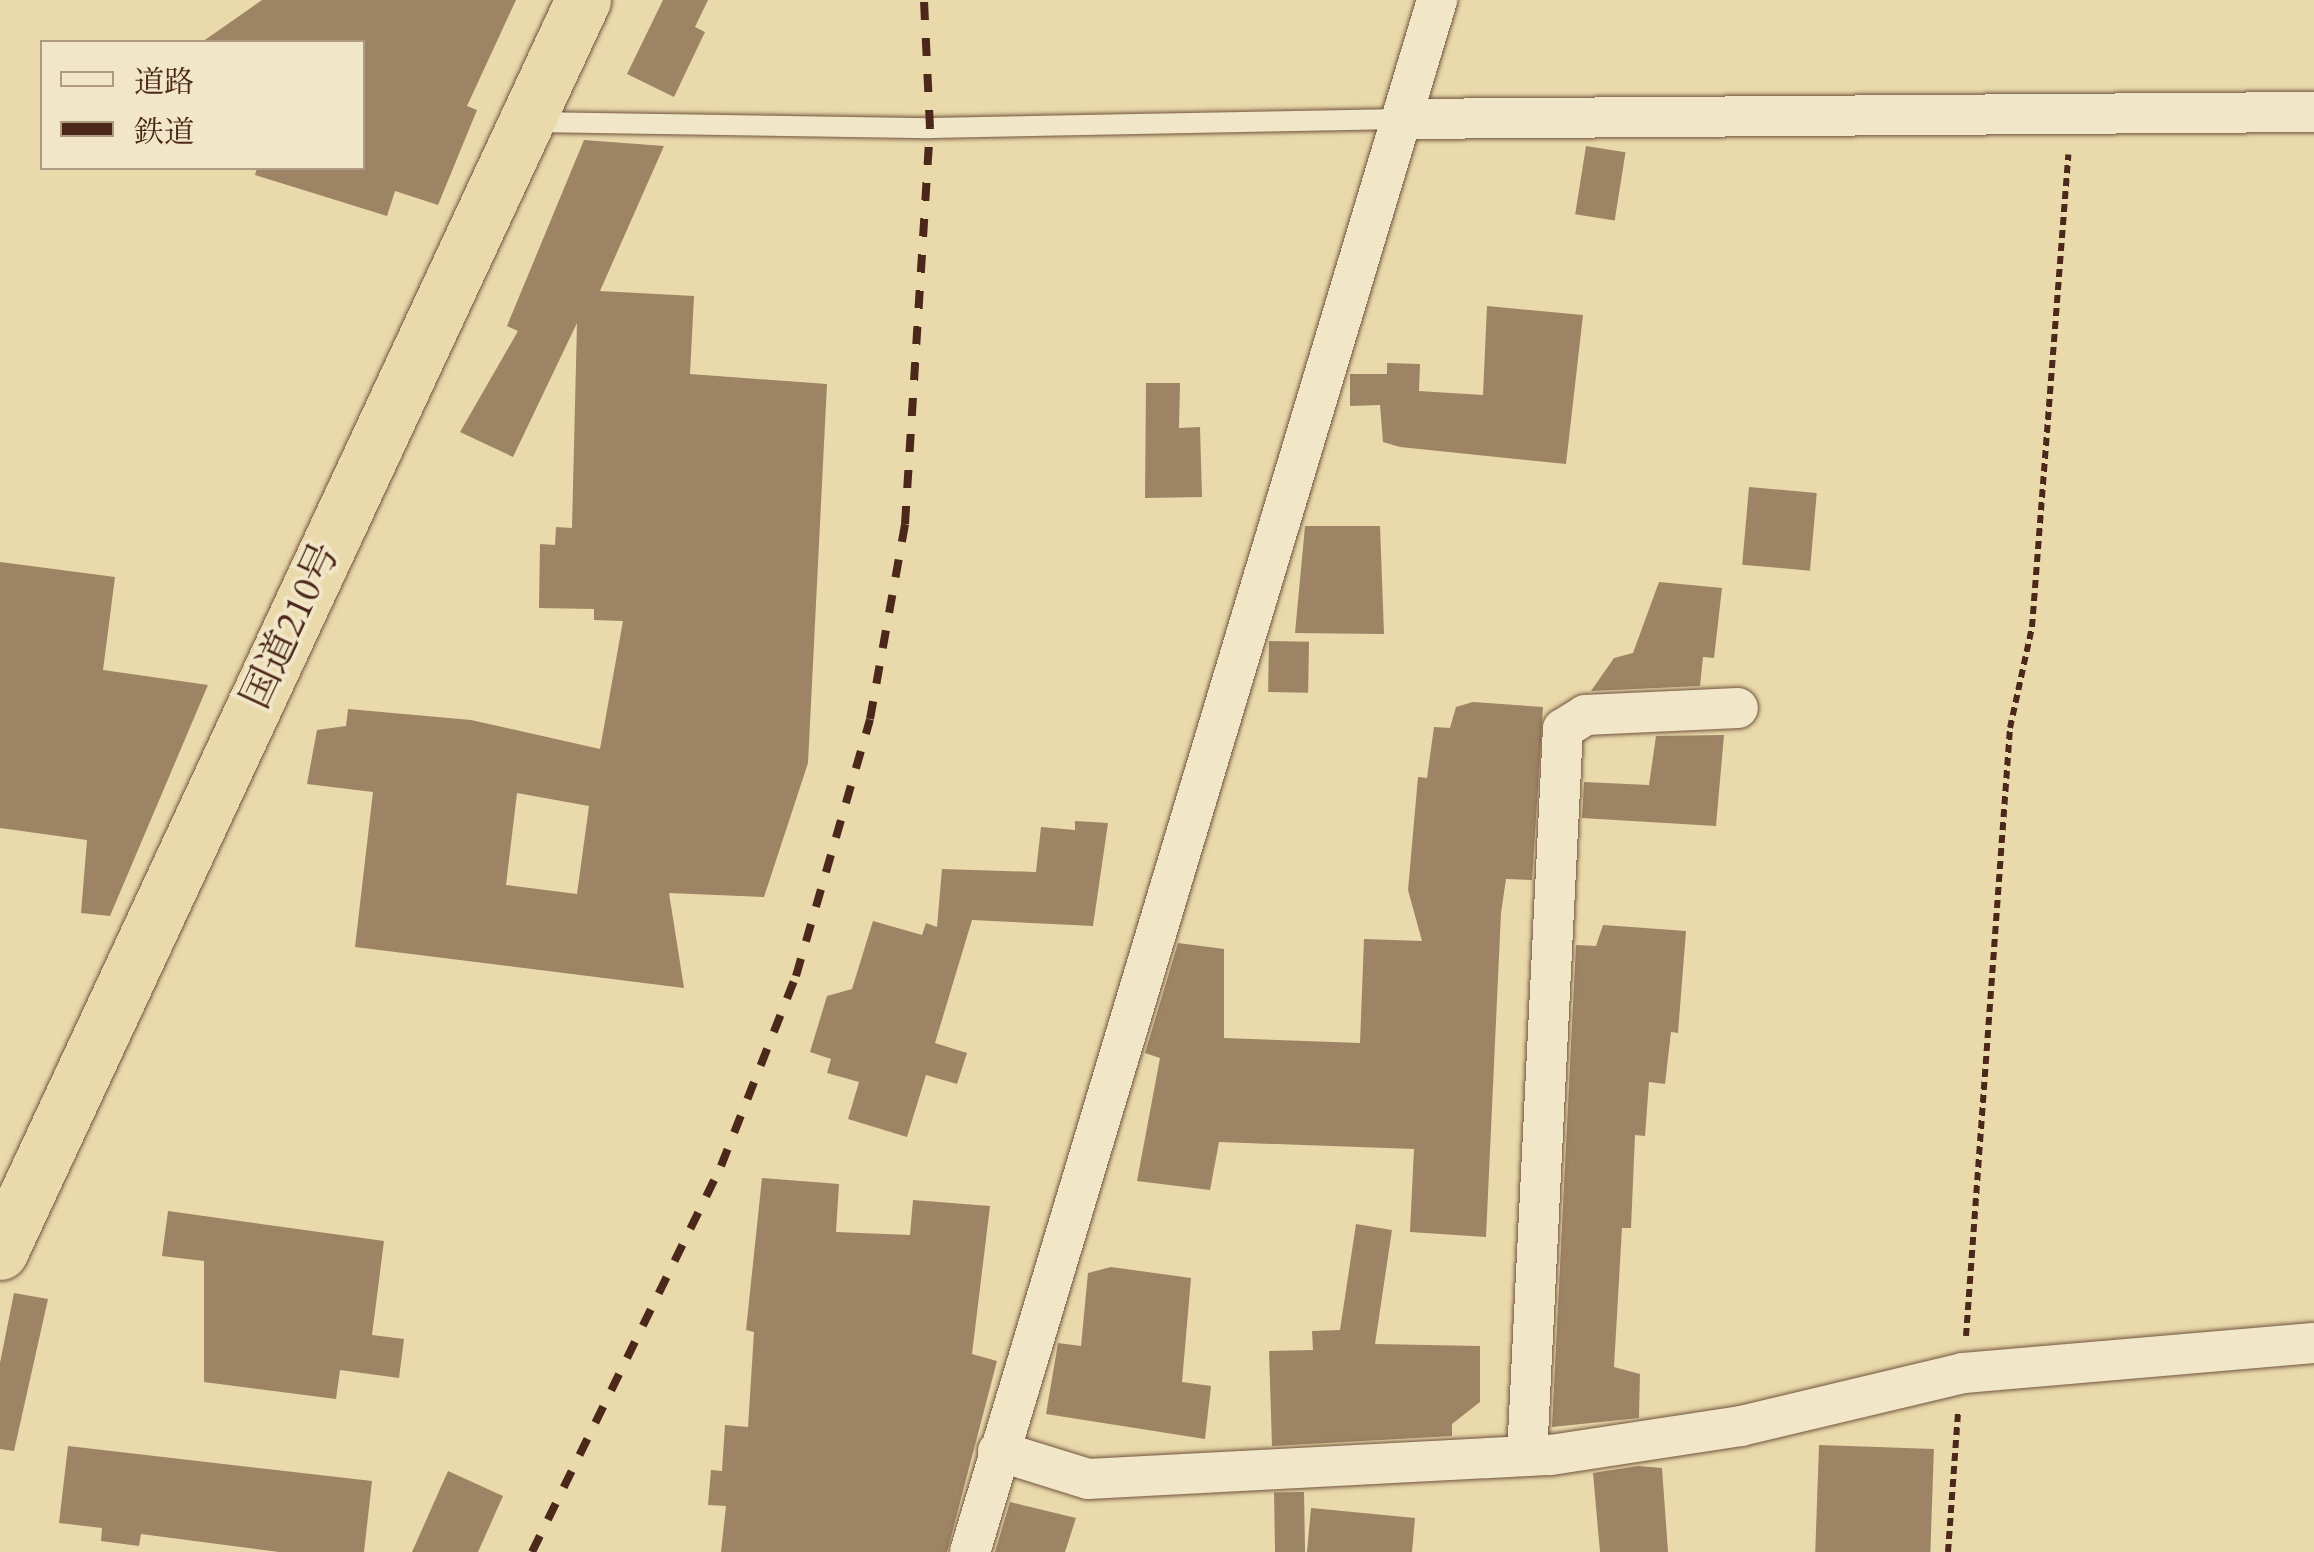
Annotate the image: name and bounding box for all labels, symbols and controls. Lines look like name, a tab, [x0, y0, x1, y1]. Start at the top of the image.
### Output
legend	[40, 40, 365, 170]
text: 道路	[134, 62, 194, 101]
text: 鉄道	[134, 112, 194, 151]
street label: 国道210号	[230, 534, 348, 716]

